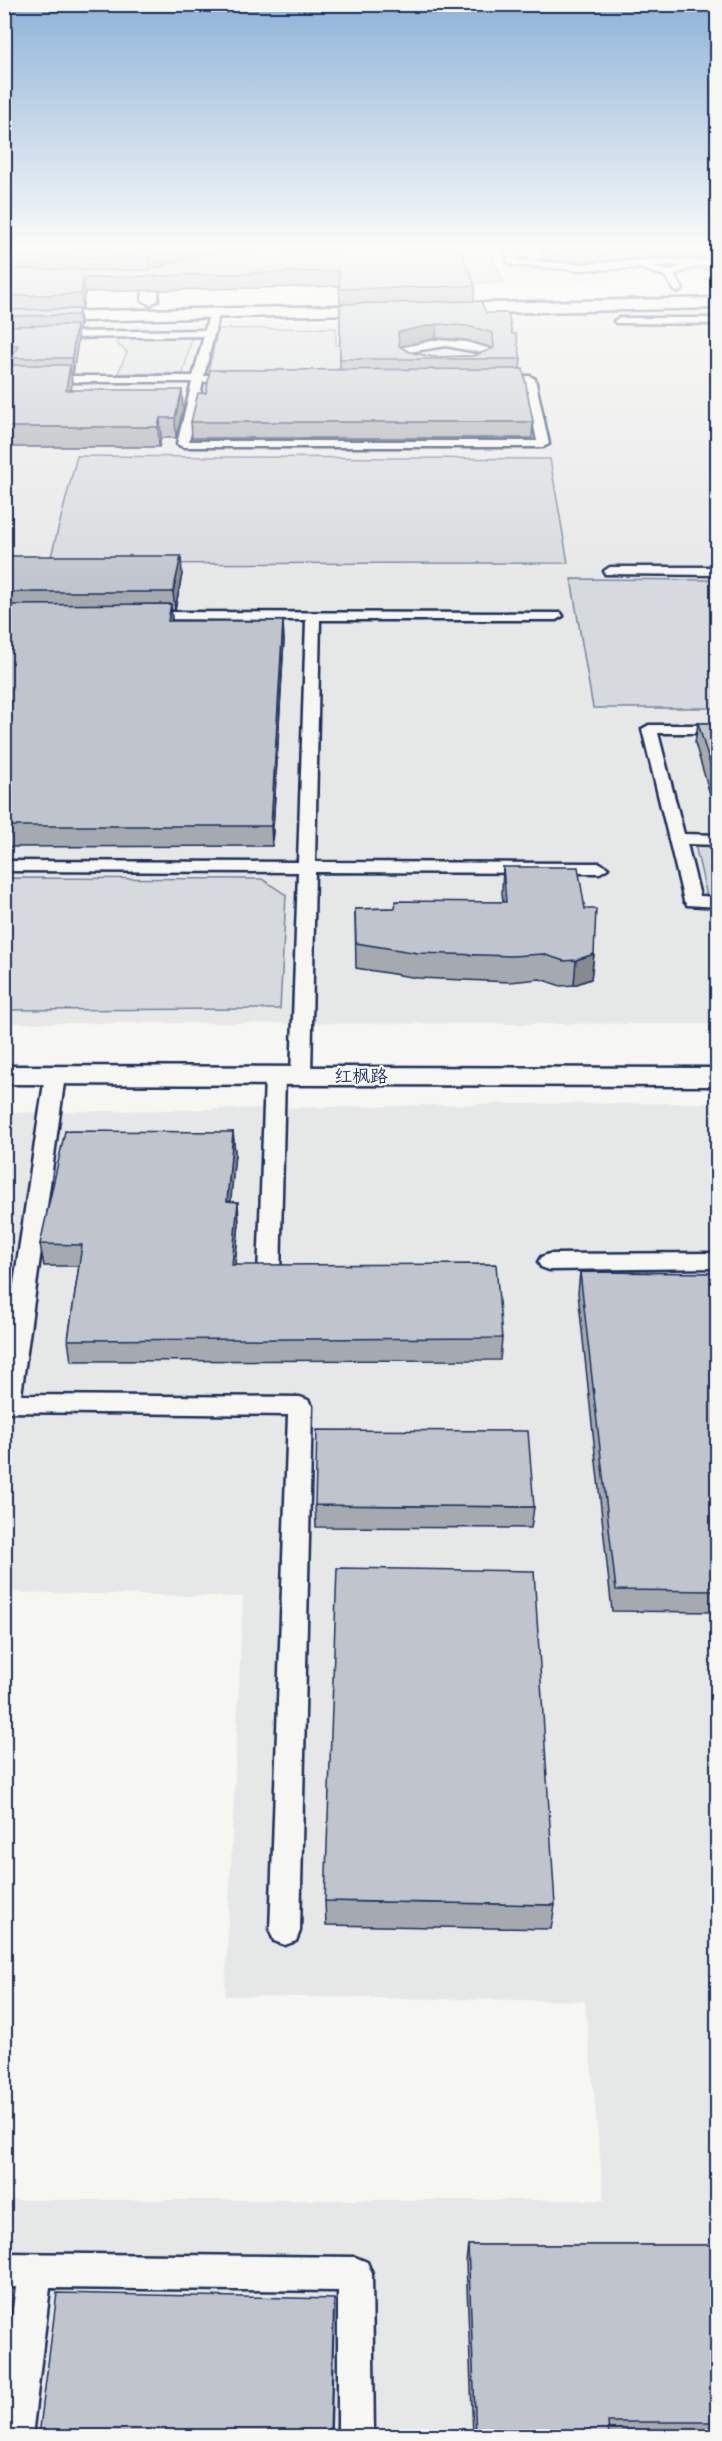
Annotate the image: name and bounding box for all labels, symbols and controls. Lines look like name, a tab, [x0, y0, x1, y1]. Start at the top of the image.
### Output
street label: 红枫路	[334, 1066, 388, 1087]

